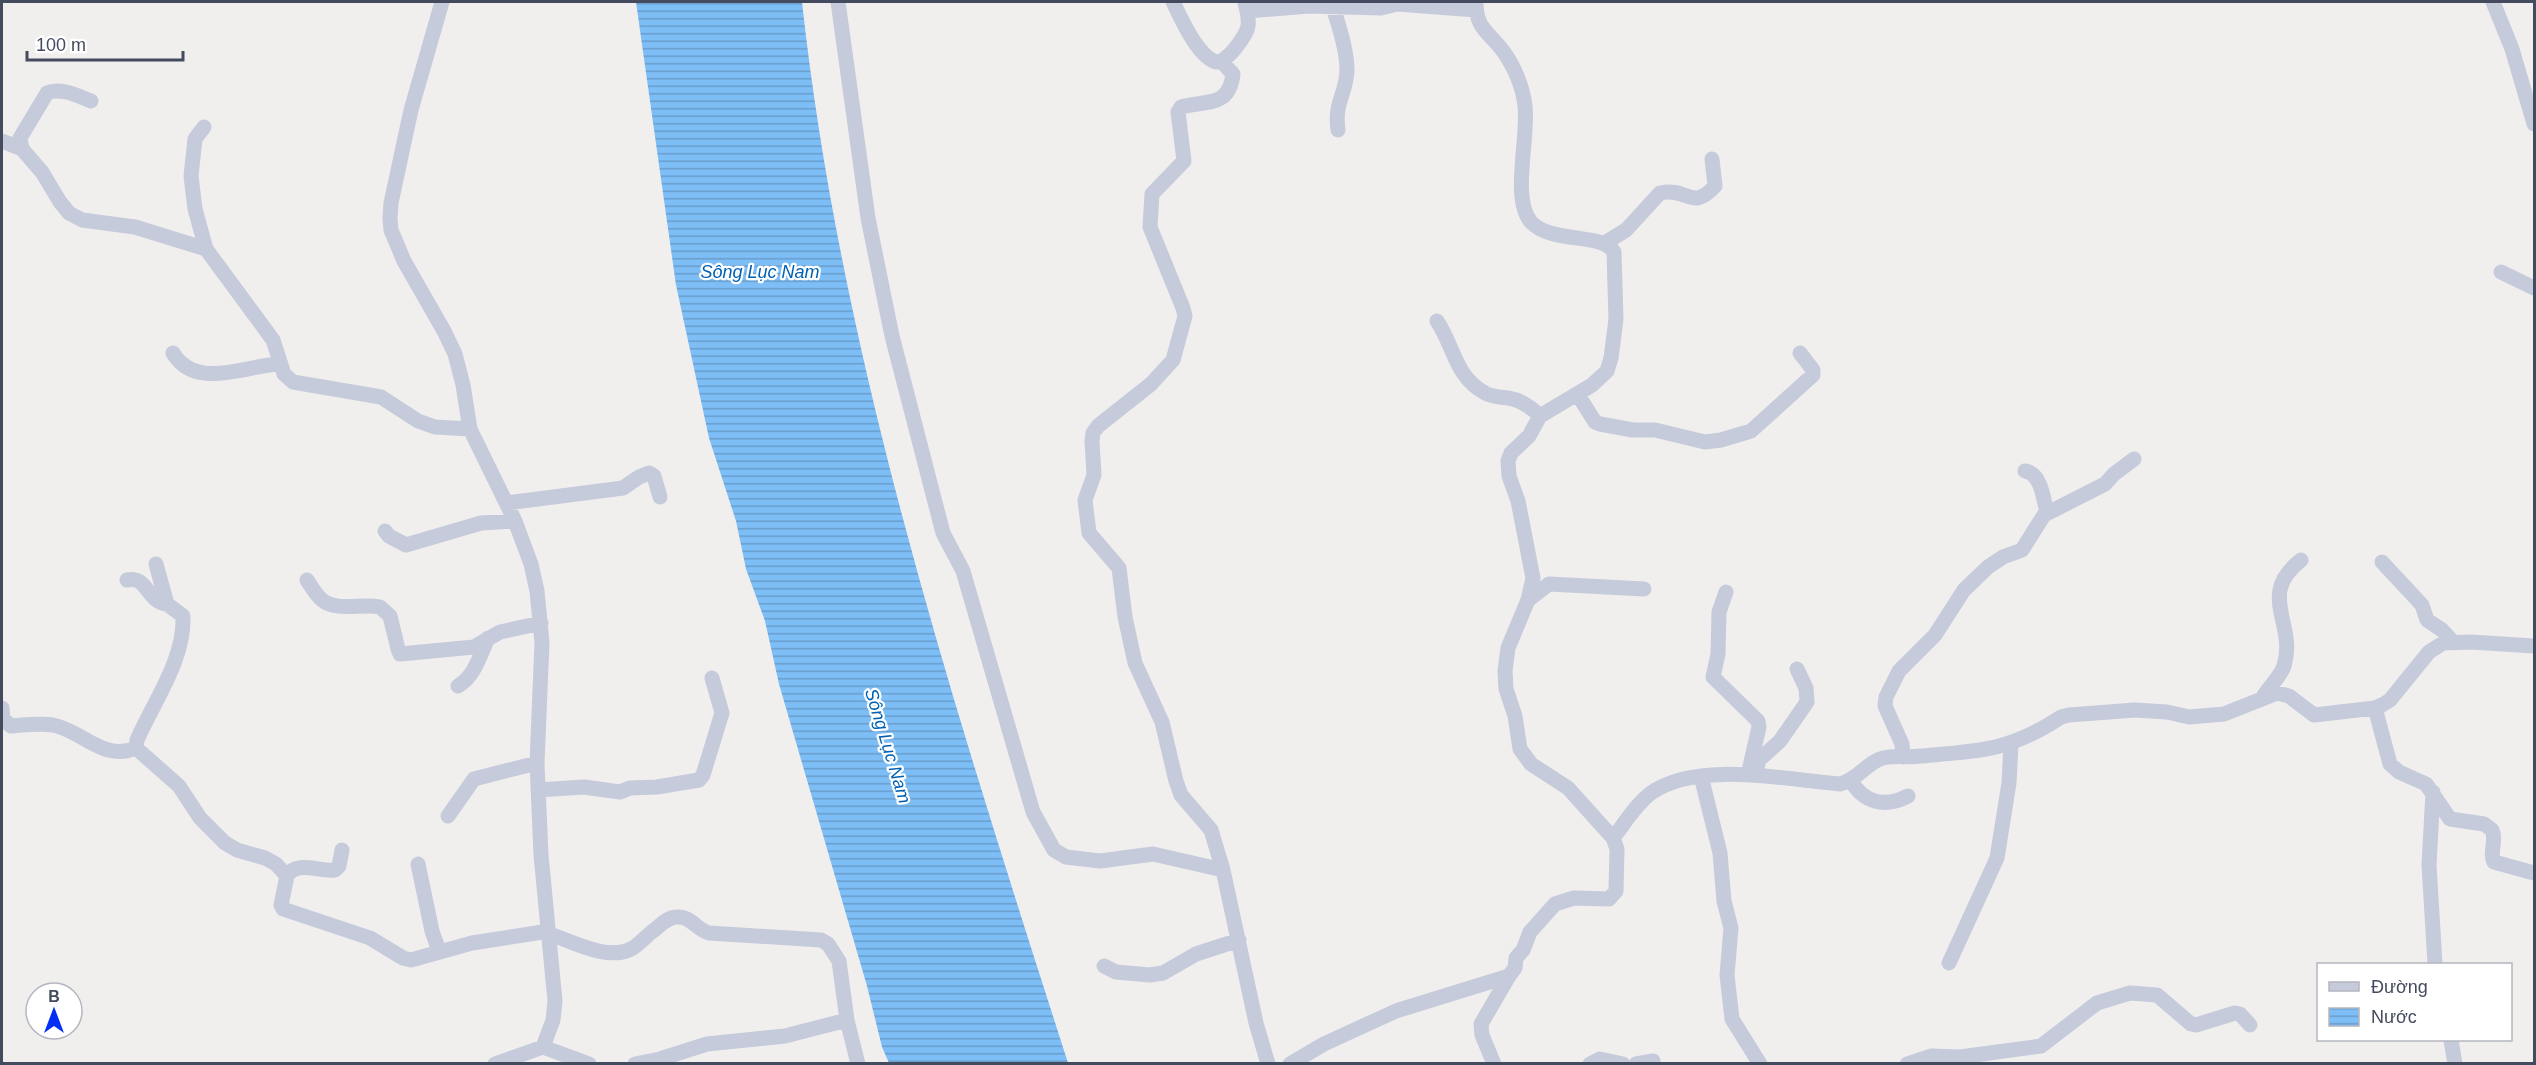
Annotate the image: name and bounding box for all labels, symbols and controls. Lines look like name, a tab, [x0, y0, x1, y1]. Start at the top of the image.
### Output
scale bar	[27, 24, 183, 62]
text: 100 m	[36, 35, 86, 55]
water label: Sông Lục Nam	[700, 262, 820, 282]
water label: Sông Lục Nam	[861, 686, 915, 806]
legend	[2317, 963, 2512, 1041]
text: Đường	[2371, 977, 2428, 997]
north arrow	[24, 981, 84, 1041]
text: B	[48, 988, 60, 1005]
text: Nước	[2371, 1007, 2417, 1027]

